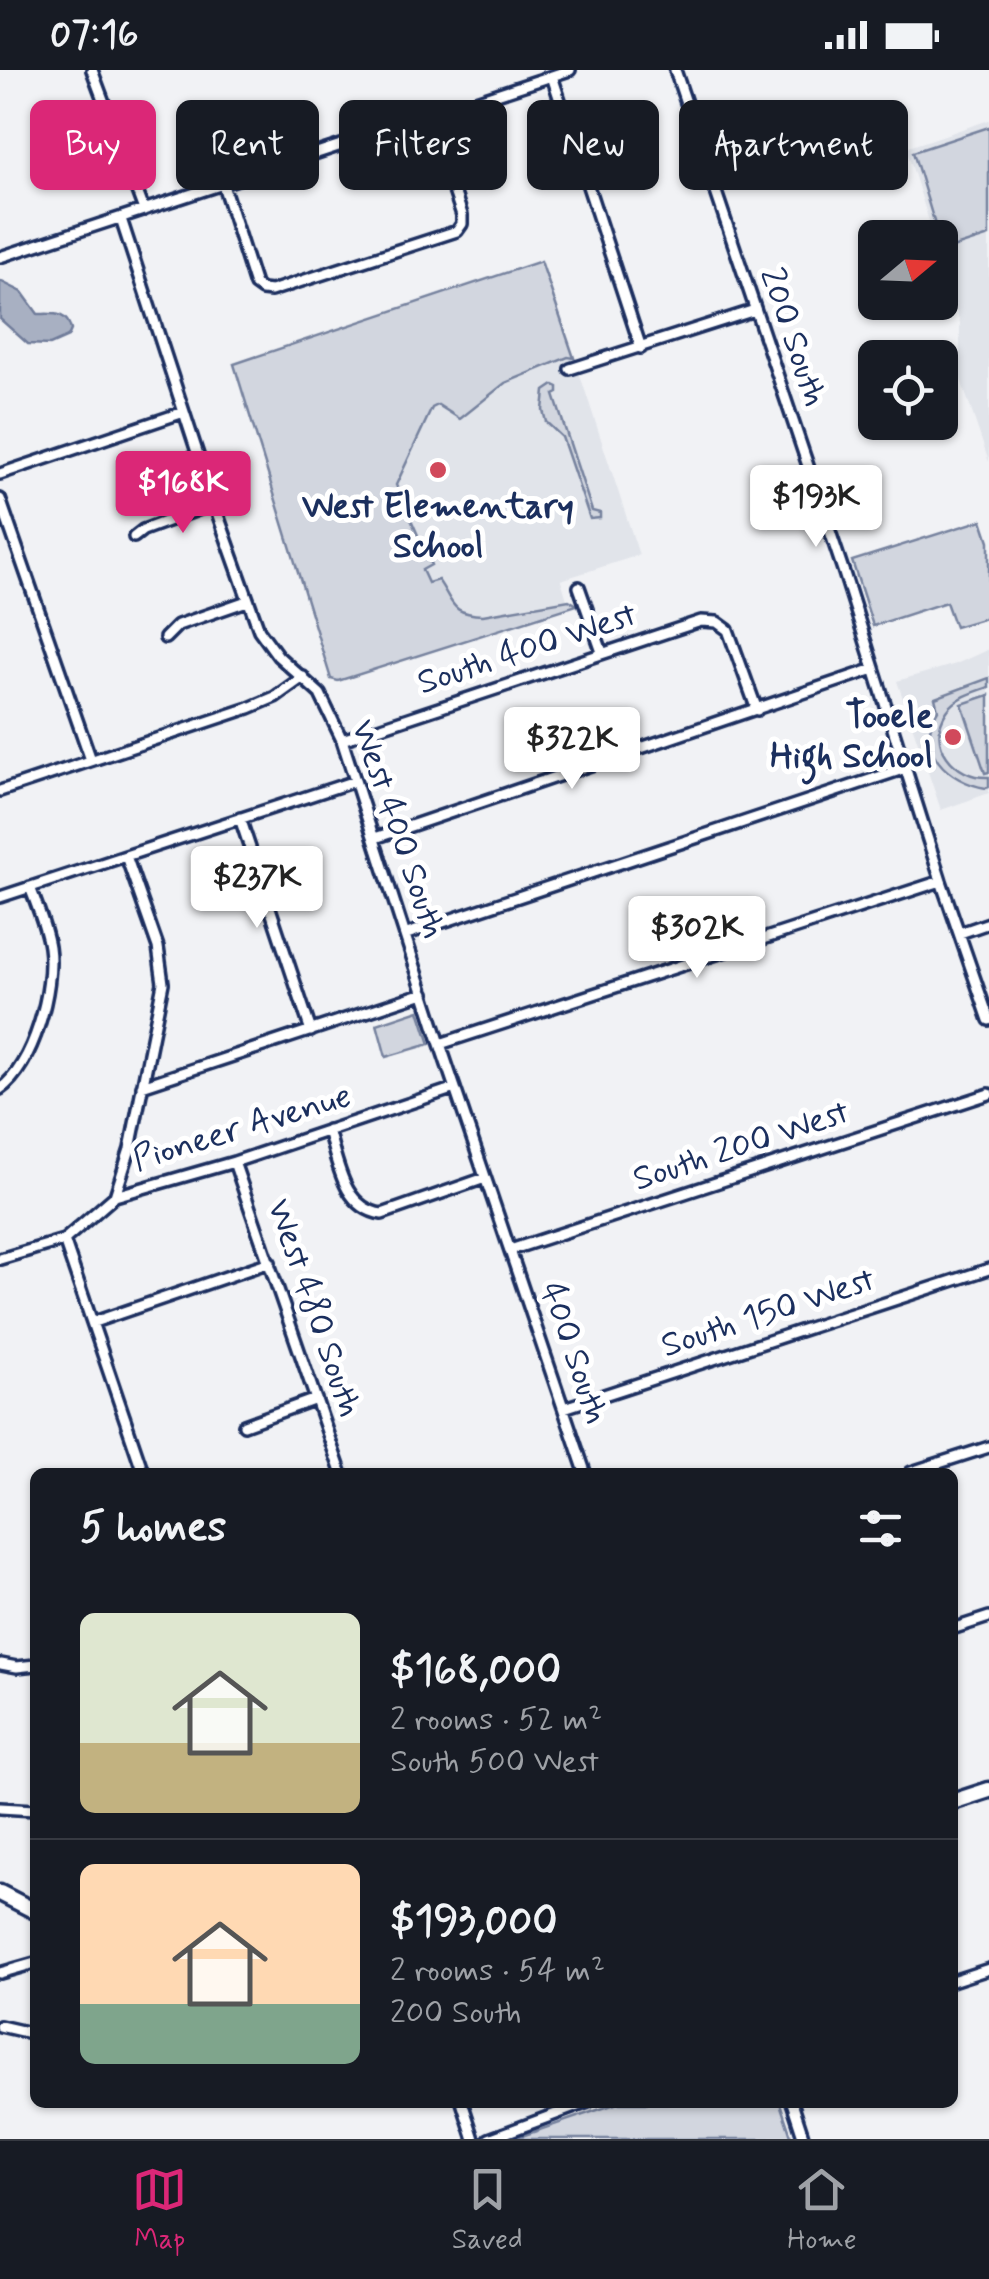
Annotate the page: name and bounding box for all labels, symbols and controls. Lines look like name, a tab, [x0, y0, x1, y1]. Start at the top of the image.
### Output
text: 07:16	[50, 11, 139, 60]
chip: Buy	[30, 100, 156, 190]
chip: Rent	[176, 100, 319, 190]
chip: Filters	[339, 100, 507, 190]
chip: New	[527, 100, 659, 190]
chip: Apartment	[679, 100, 908, 190]
north arrow	[858, 220, 958, 320]
map controls	[858, 220, 958, 440]
street label: 200 South	[748, 262, 838, 412]
button: locate	[858, 340, 958, 440]
pin: $168K	[113, 451, 253, 536]
marker: West Elementary School	[427, 459, 449, 481]
text: $168K	[138, 462, 228, 504]
pin: $193K	[746, 465, 886, 550]
text: $193K	[772, 476, 860, 518]
place label: West Elementary School	[302, 484, 574, 570]
street label: South 400 West	[411, 592, 643, 706]
place label: Tooele High School	[770, 694, 933, 785]
pin: $322K	[502, 707, 642, 792]
street label: West 400 South	[339, 714, 457, 944]
text: $322K	[526, 718, 618, 760]
marker: Tooele High School	[942, 726, 964, 748]
pin: $237K	[187, 846, 327, 931]
text: $237K	[213, 857, 301, 899]
pin: $302K	[627, 896, 767, 981]
text: $302K	[650, 907, 744, 949]
street label: Pioneer Avenue	[127, 1073, 357, 1183]
street label: South 200 West	[627, 1089, 855, 1203]
street label: West 480 South	[255, 1193, 373, 1423]
street label: South 150 West	[655, 1257, 881, 1369]
street label: 400 South	[528, 1276, 620, 1430]
text: 5 homes	[80, 1501, 226, 1556]
icon: filters	[853, 1501, 908, 1556]
text: $168,000	[390, 1644, 561, 1699]
icon: home	[160, 1653, 280, 1773]
text: 2 rooms · 52 m²	[390, 1699, 602, 1741]
text: South 500 West	[390, 1741, 599, 1783]
text: $193,000	[390, 1895, 558, 1950]
icon: home	[160, 1904, 280, 2024]
text: 2 rooms · 54 m²	[390, 1950, 605, 1992]
text: 200 South	[390, 1992, 521, 2034]
tab: Map	[132, 2162, 187, 2259]
tab: Saved	[452, 2162, 523, 2259]
tab: Home	[787, 2162, 857, 2259]

